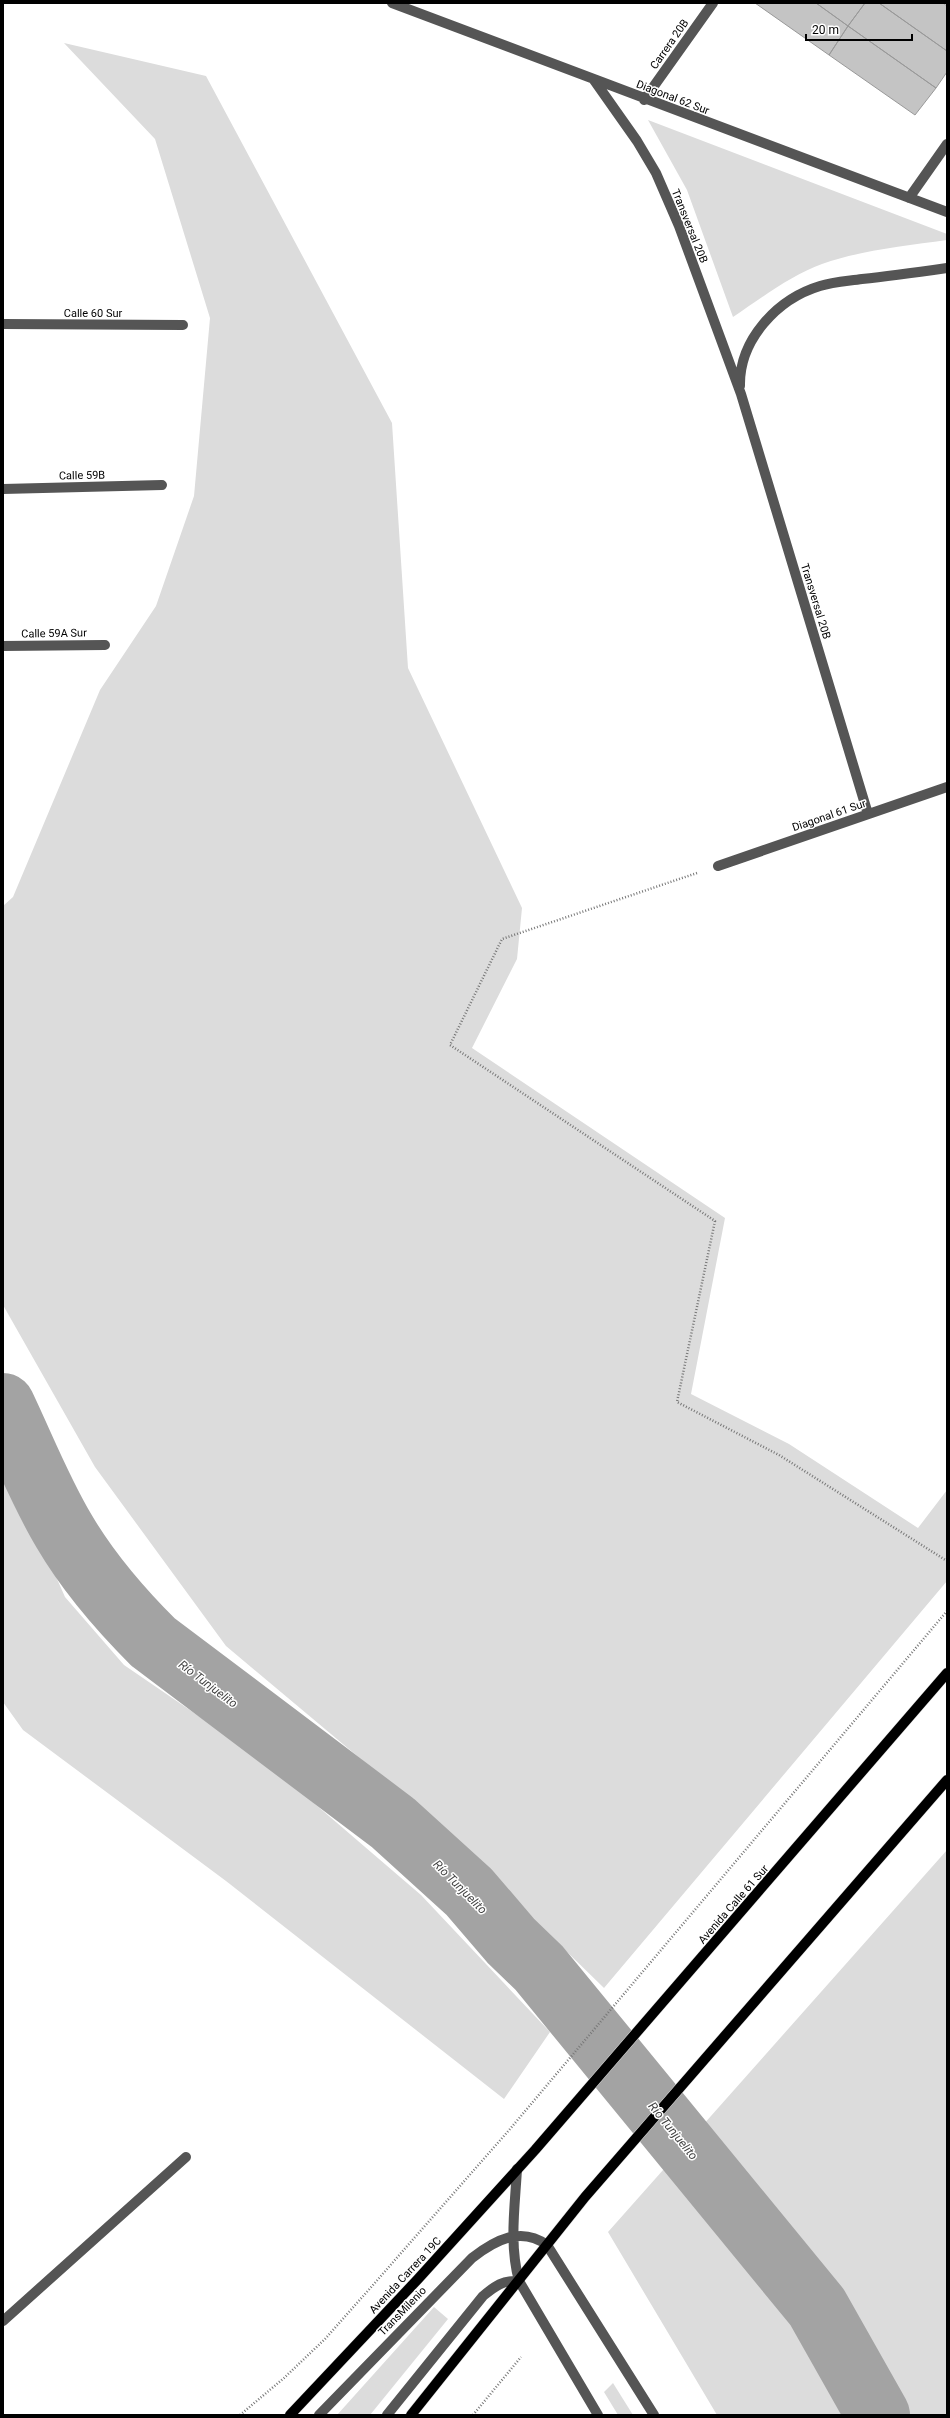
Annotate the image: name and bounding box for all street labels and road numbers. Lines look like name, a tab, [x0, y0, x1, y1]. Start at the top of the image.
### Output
street label: Carrera 20B	[648, 17, 691, 72]
street label: Diagonal 62 Sur	[634, 78, 711, 117]
street label: Transversal 20B	[669, 187, 710, 265]
street label: Calle 60 Sur	[64, 307, 123, 320]
street label: Calle 59B	[59, 469, 105, 482]
street label: Transversal 20B	[798, 562, 833, 641]
street label: Calle 59A Sur	[21, 626, 87, 641]
street label: Diagonal 61 Sur	[791, 797, 868, 834]
street label: Avenida Calle 61 Sur	[696, 1862, 771, 1946]
street label: Avenida Carrera 19C	[367, 2234, 444, 2316]
street label: TransMilenio	[376, 2284, 429, 2339]

